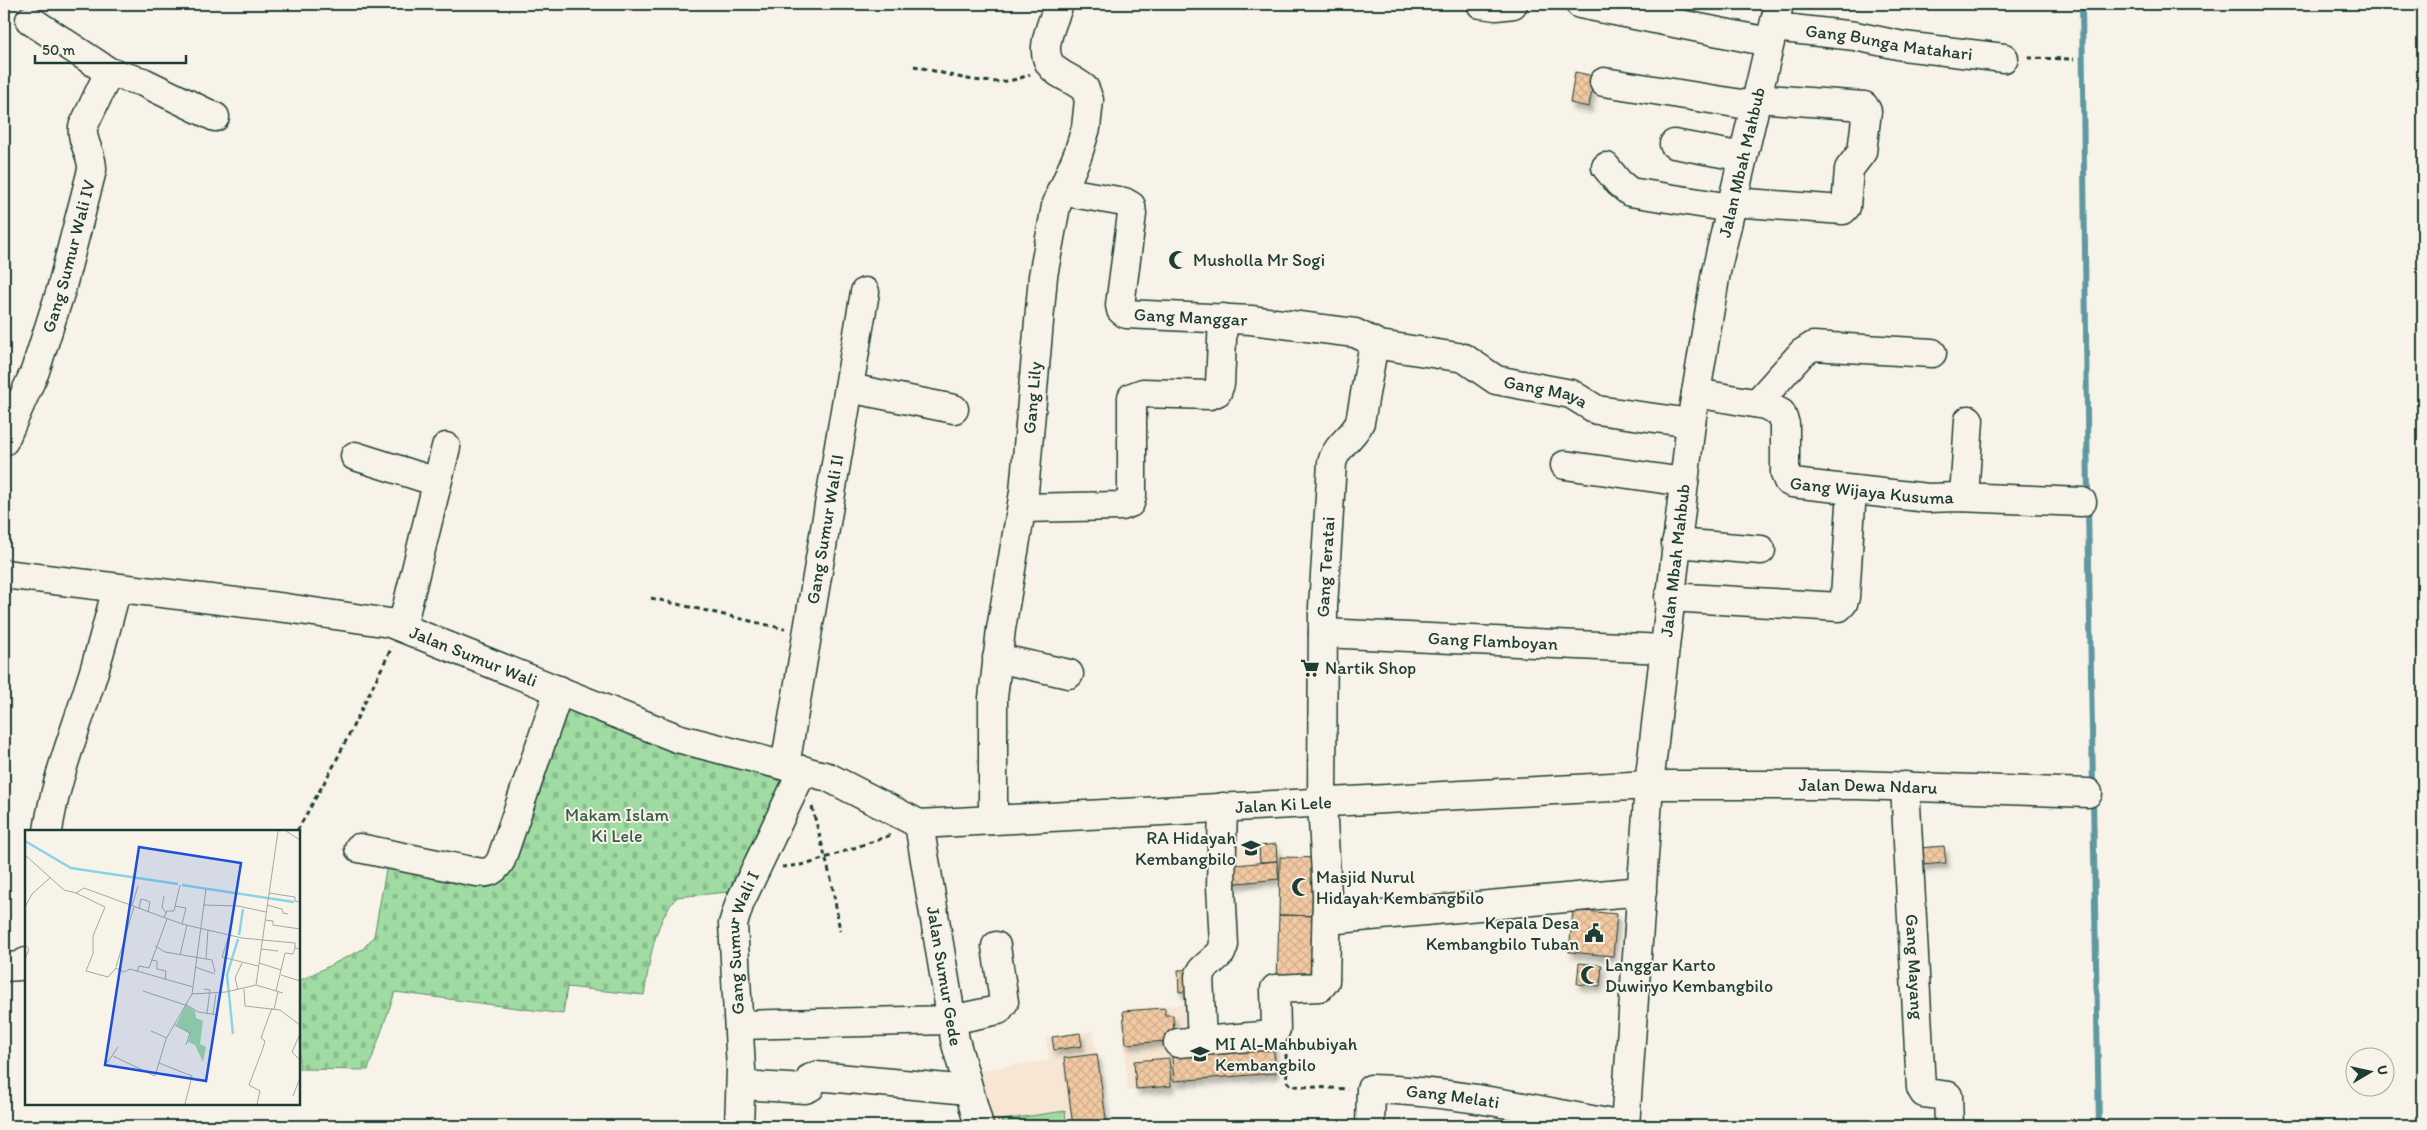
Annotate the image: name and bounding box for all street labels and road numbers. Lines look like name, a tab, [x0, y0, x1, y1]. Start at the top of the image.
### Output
street label: Gang Bunga Matahari	[1804, 20, 1974, 65]
street label: Jalan Mbah Mahbub	[1713, 85, 1770, 240]
street label: Gang Sumur Wali IV	[37, 177, 100, 336]
street label: Gang Manggar	[1133, 303, 1249, 331]
street label: Gang Lily	[1018, 360, 1046, 435]
street label: Gang Maya	[1502, 371, 1593, 413]
street label: Gang Sumur Wali II	[801, 453, 848, 606]
street label: Gang Wijaya Kusuma	[1789, 472, 1955, 509]
street label: Jalan Mbah Mahbub	[1655, 483, 1695, 638]
street label: Gang Teratai	[1312, 516, 1340, 618]
street label: Jalan Sumur Wali	[406, 621, 541, 692]
street label: Gang Flamboyan	[1427, 627, 1558, 655]
street label: Jalan Dewa Ndaru	[1798, 774, 1938, 799]
street label: Jalan Ki Lele	[1235, 791, 1332, 818]
street label: Gang Sumur Wali I	[722, 867, 764, 1015]
street label: Jalan Sumur Gede	[922, 904, 967, 1048]
street label: Gang Mayang	[1901, 913, 1928, 1021]
street label: Gang Melati	[1405, 1080, 1501, 1113]

